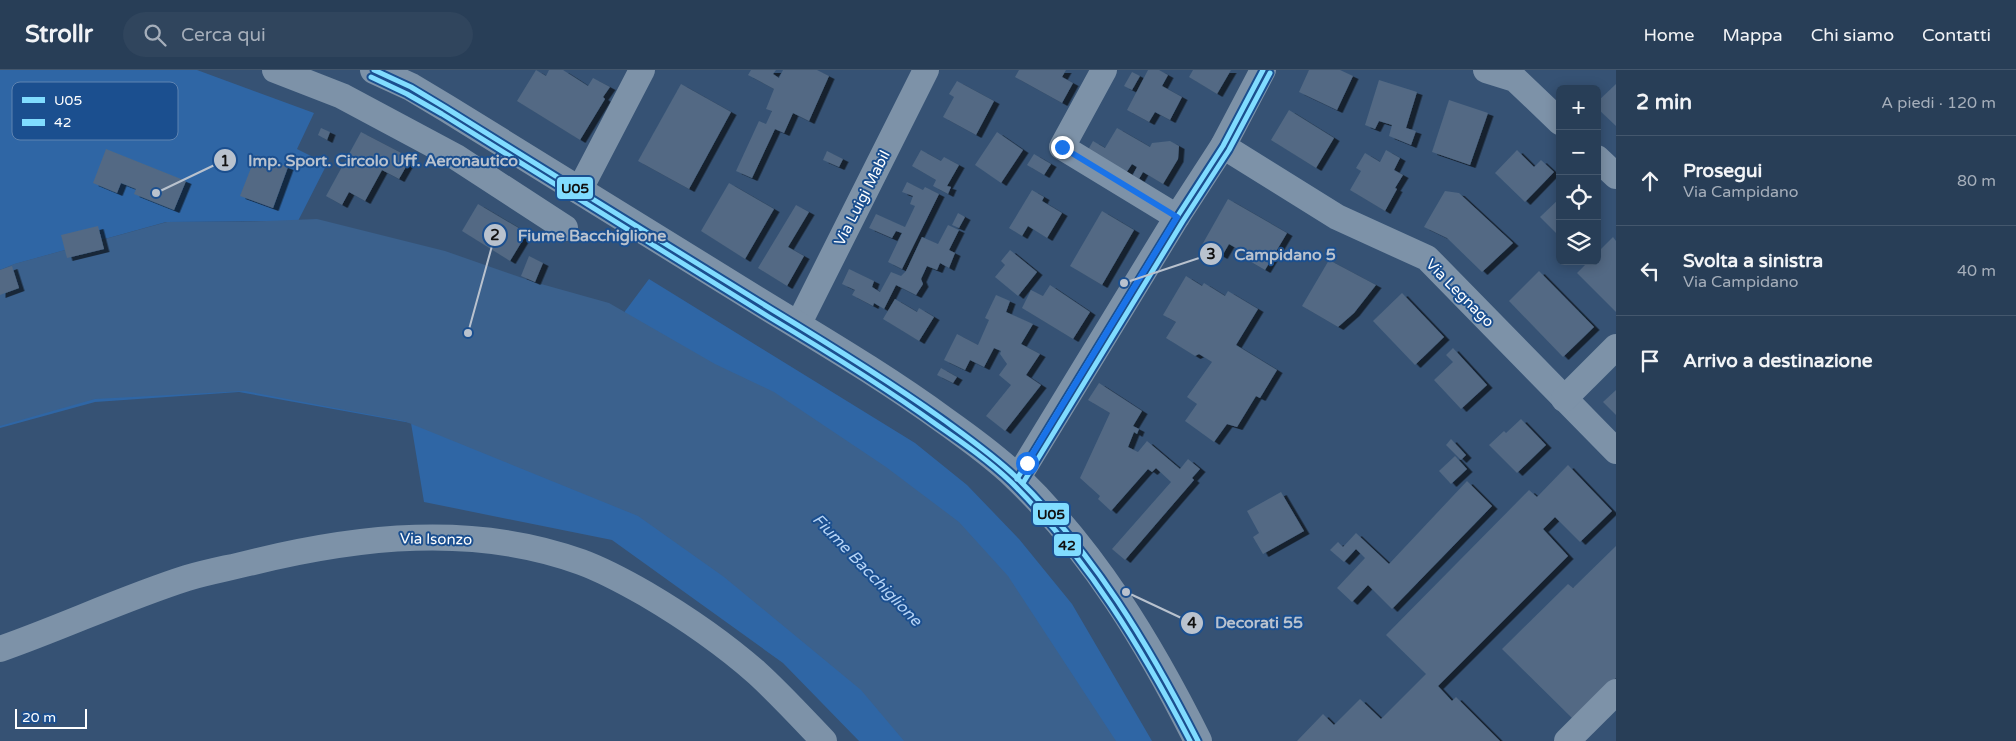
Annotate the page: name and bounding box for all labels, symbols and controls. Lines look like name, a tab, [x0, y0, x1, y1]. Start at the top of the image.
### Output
search box	[123, 12, 473, 57]
text: Strollr	[25, 20, 93, 49]
icon: search	[141, 21, 169, 49]
text: Cerca qui	[181, 24, 266, 46]
text: Home	[1643, 24, 1694, 46]
text: Mappa	[1722, 24, 1783, 46]
text: Chi siamo	[1811, 24, 1894, 46]
text: Contatti	[1922, 24, 1991, 46]
legend	[12, 82, 178, 140]
map controls	[1556, 85, 1601, 265]
button: +	[1556, 85, 1601, 130]
text: 2 min	[1636, 90, 1692, 115]
text: U05	[54, 92, 82, 109]
text: A piedi · 120 m	[1881, 93, 1996, 113]
text: 42	[54, 114, 72, 131]
button: −	[1556, 130, 1601, 175]
route end	[1051, 136, 1074, 159]
callout: Imp. Sport. Circolo Uff. Aeronautico	[213, 145, 528, 176]
street label: Via Luigi Mabil	[830, 147, 894, 249]
text: Imp. Sport. Circolo Uff. Aeronautico	[248, 151, 518, 171]
text: 1	[220, 152, 230, 170]
text: Prosegui	[1683, 160, 1762, 182]
icon: ahead	[1636, 167, 1664, 195]
text: 80 m	[1957, 171, 1996, 191]
button: locate	[1556, 175, 1601, 220]
line badge: U05	[556, 176, 594, 200]
text: U05	[561, 180, 589, 197]
text: Via Campidano	[1683, 182, 1799, 202]
callout: Fiume Bacchiglione	[482, 219, 676, 250]
button: layers	[1556, 220, 1601, 265]
text: 2	[490, 226, 500, 244]
text: Fiume Bacchiglione	[518, 226, 666, 246]
callout: Campidano 5	[1199, 239, 1345, 270]
text: 3	[1206, 245, 1216, 263]
text: Campidano 5	[1234, 245, 1336, 265]
text: Svolta a sinistra	[1683, 250, 1823, 272]
street label: Via Legnago	[1422, 255, 1498, 331]
icon: left	[1636, 257, 1664, 285]
text: 40 m	[1957, 261, 1996, 281]
text: Via Campidano	[1683, 272, 1799, 292]
icon: arrive	[1636, 347, 1664, 375]
text: Arrivo a destinazione	[1683, 350, 1873, 372]
route start	[1016, 452, 1039, 475]
line badge: U05	[1032, 502, 1070, 526]
text: U05	[1037, 506, 1065, 523]
water label: Fiume Bacchiglione	[808, 510, 926, 631]
street label: Via Isonzo	[400, 529, 472, 549]
line badge: 42	[1053, 533, 1082, 557]
text: 42	[1058, 537, 1076, 554]
callout: Decorati 55	[1180, 607, 1313, 638]
text: Decorati 55	[1215, 613, 1303, 633]
text: 4	[1187, 614, 1197, 632]
scale bar	[15, 706, 88, 729]
text: 20 m	[22, 709, 56, 726]

